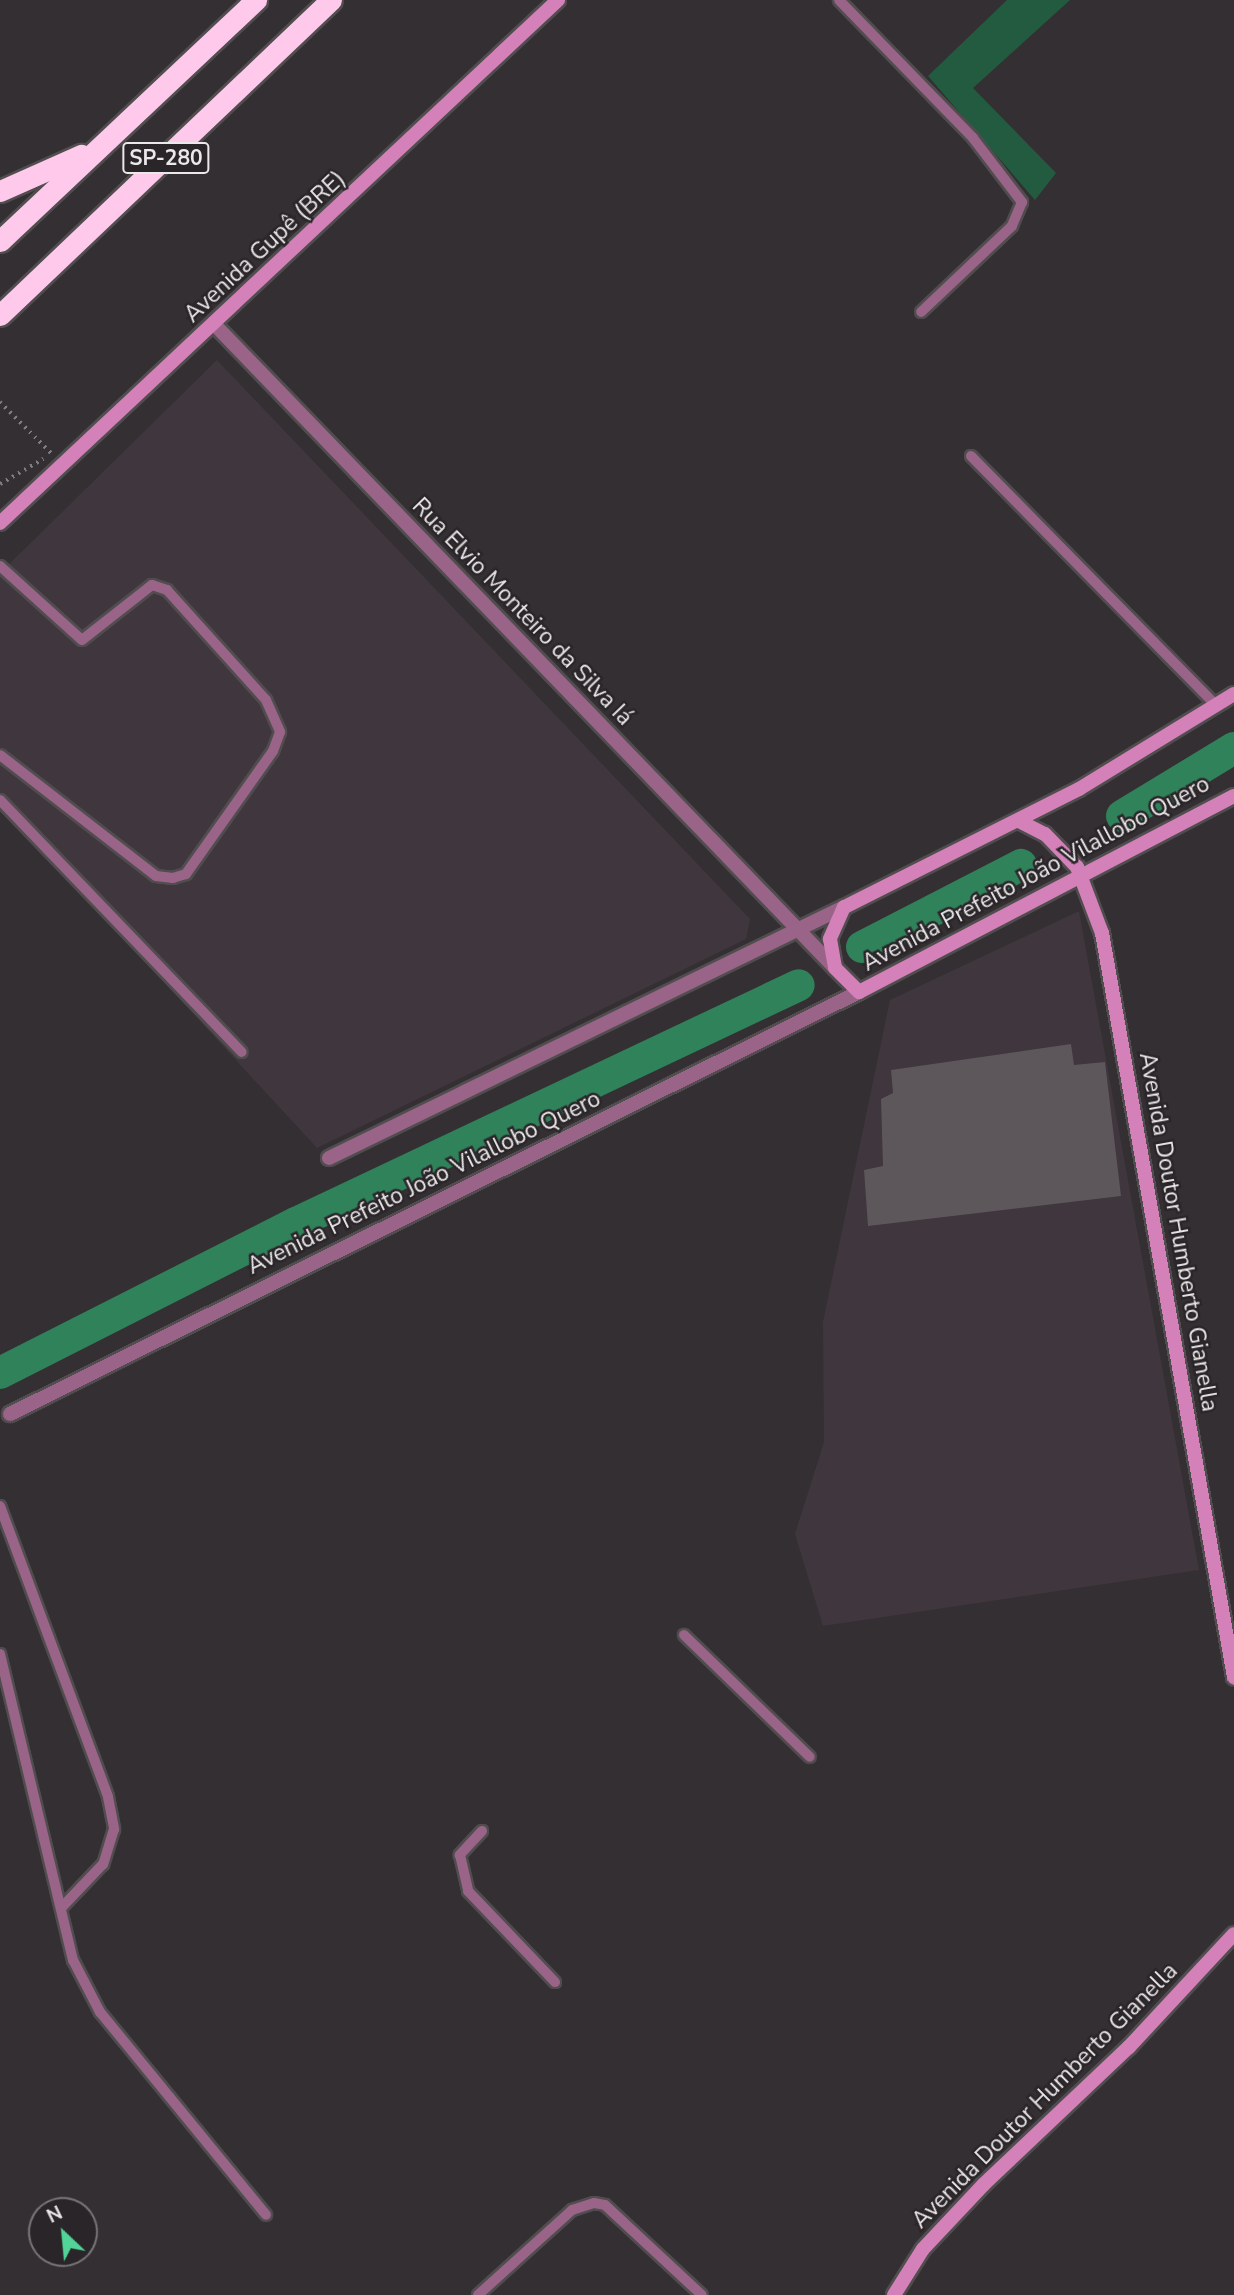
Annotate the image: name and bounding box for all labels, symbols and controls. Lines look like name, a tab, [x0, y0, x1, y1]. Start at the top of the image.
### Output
road number: SP-280	[122, 140, 210, 176]
street label: Avenida Gupê (BRE)	[179, 165, 351, 329]
street label: Rua Elvio Monteiro da Silva Iá	[406, 493, 638, 731]
street label: Avenida Prefeito João Vilallobo Quero	[858, 770, 1214, 978]
street label: Avenida Doutor Humberto Gianella	[1133, 1050, 1223, 1414]
street label: Avenida Prefeito João Vilallobo Quero	[243, 1085, 605, 1281]
street label: Avenida Doutor Humberto Gianella	[906, 1957, 1184, 2235]
north arrow	[28, 2197, 98, 2267]
text: N	[43, 2200, 67, 2230]

